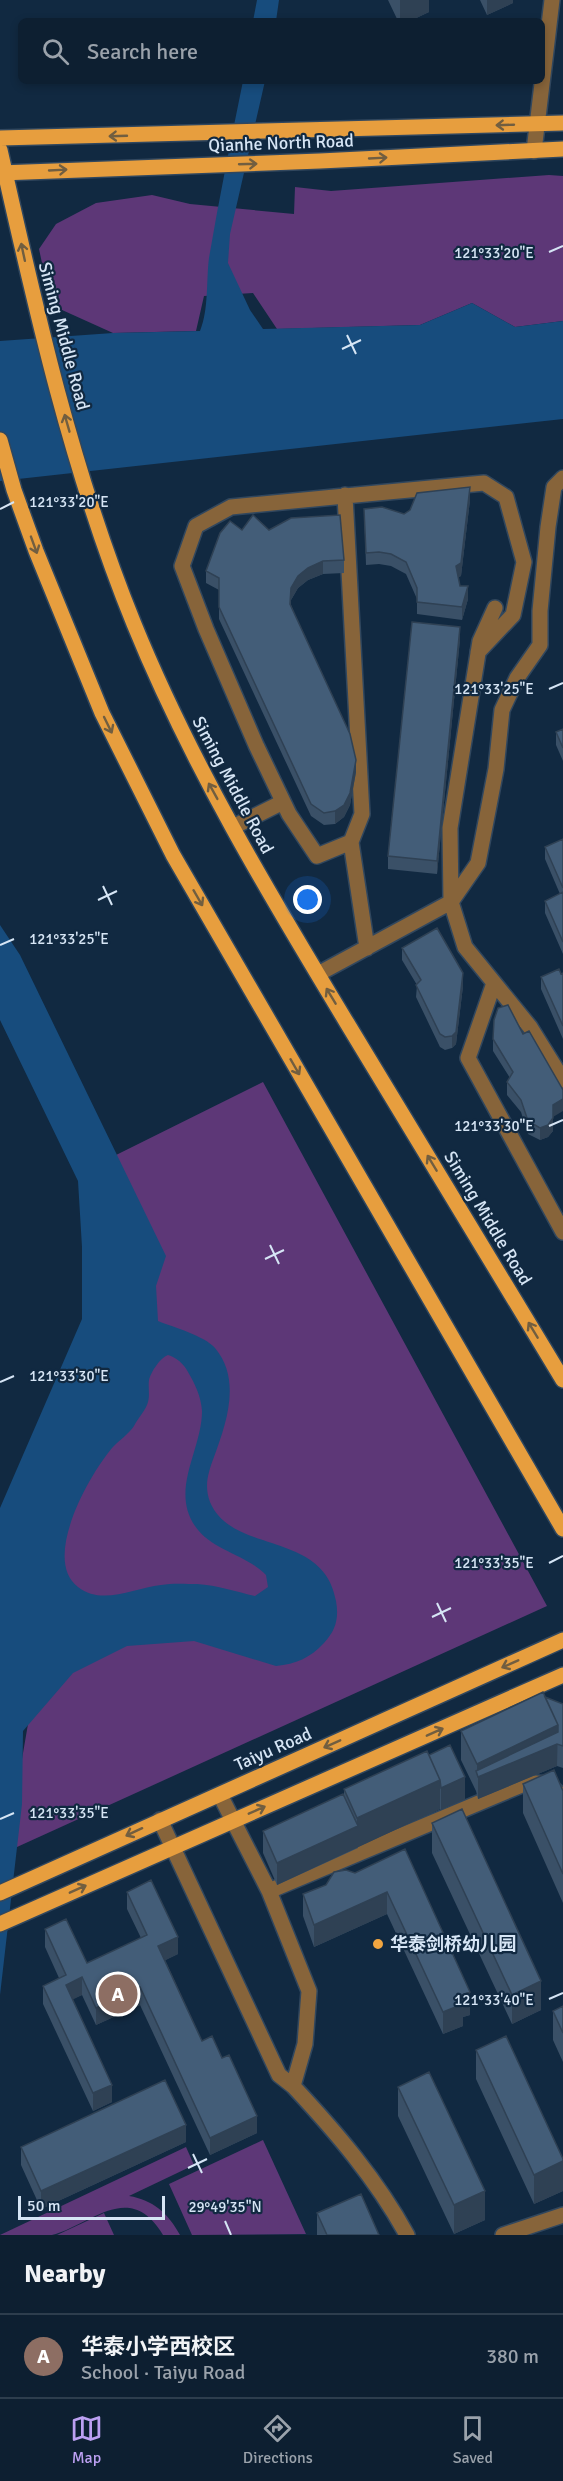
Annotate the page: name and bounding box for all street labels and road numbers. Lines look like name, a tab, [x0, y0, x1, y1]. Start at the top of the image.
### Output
street label: Qianhe North Road	[208, 129, 354, 157]
street label: Siming Middle Road	[34, 260, 94, 412]
street label: Siming Middle Road	[187, 713, 279, 857]
street label: Siming Middle Road	[439, 1147, 537, 1289]
street label: Taiyu Road	[231, 1722, 315, 1776]

